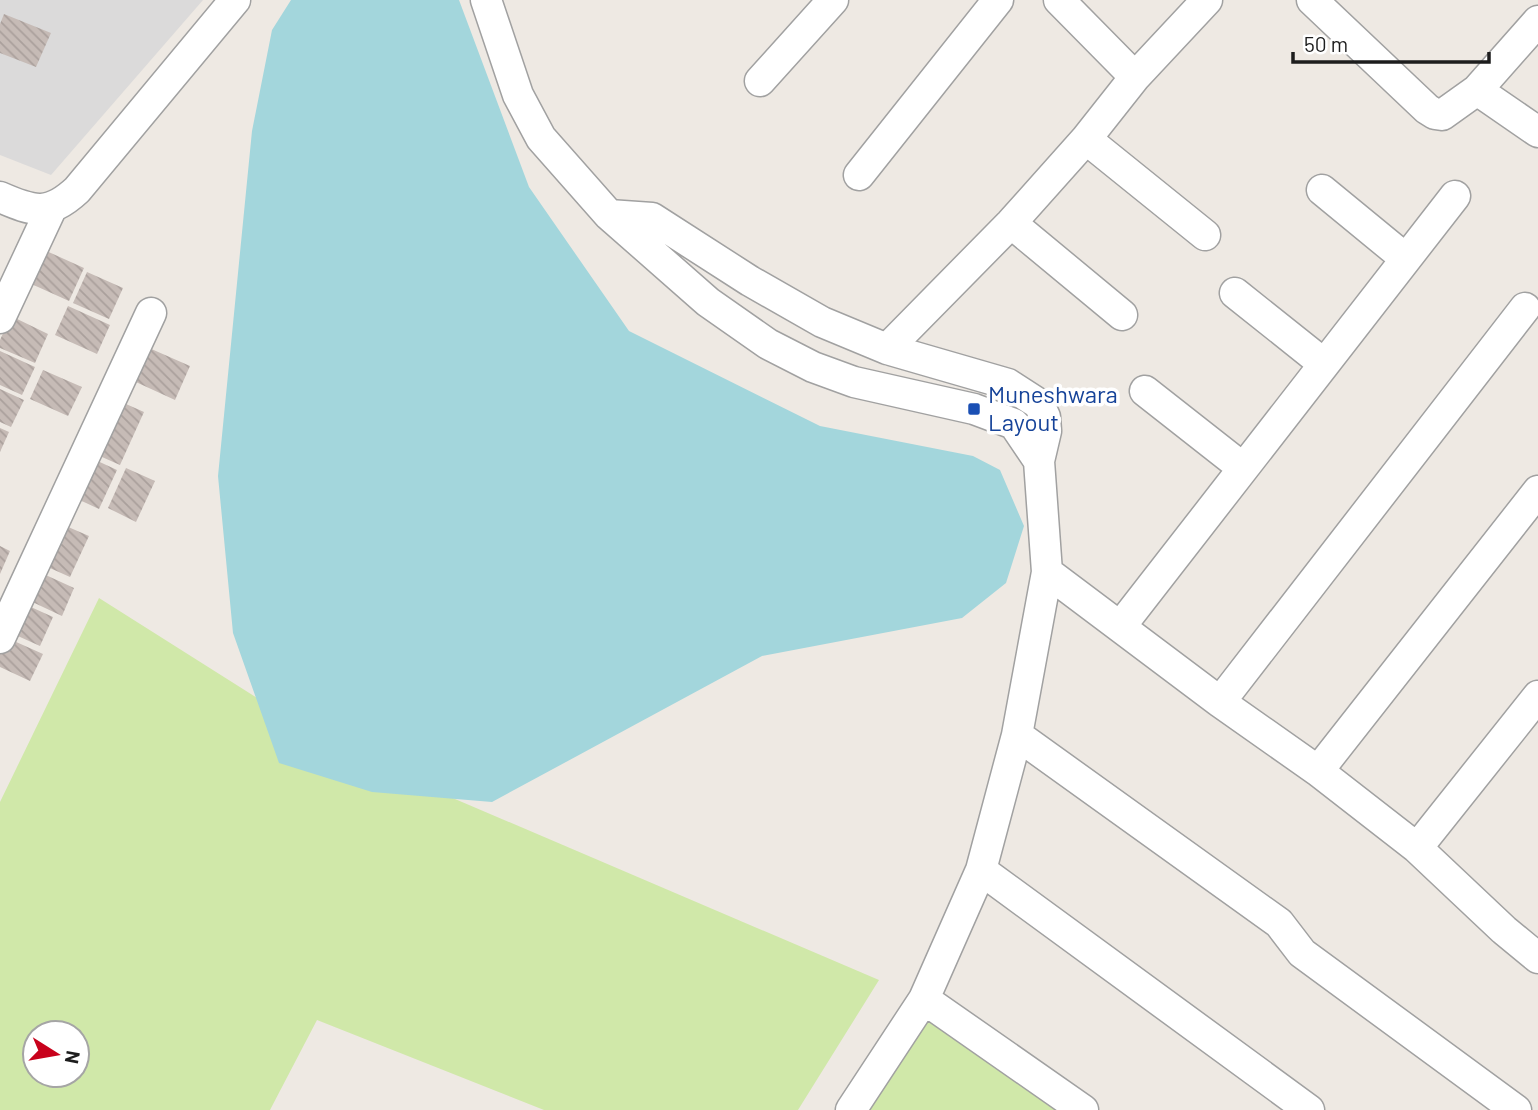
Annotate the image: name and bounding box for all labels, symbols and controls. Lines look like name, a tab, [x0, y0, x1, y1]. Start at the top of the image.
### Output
scale bar	[1293, 21, 1489, 65]
text: 50 m	[1304, 31, 1348, 56]
place label: Muneshwara Layout	[988, 379, 1118, 436]
marker: Muneshwara Layout	[966, 401, 982, 417]
north arrow	[21, 1019, 91, 1089]
text: N	[61, 1049, 86, 1066]

